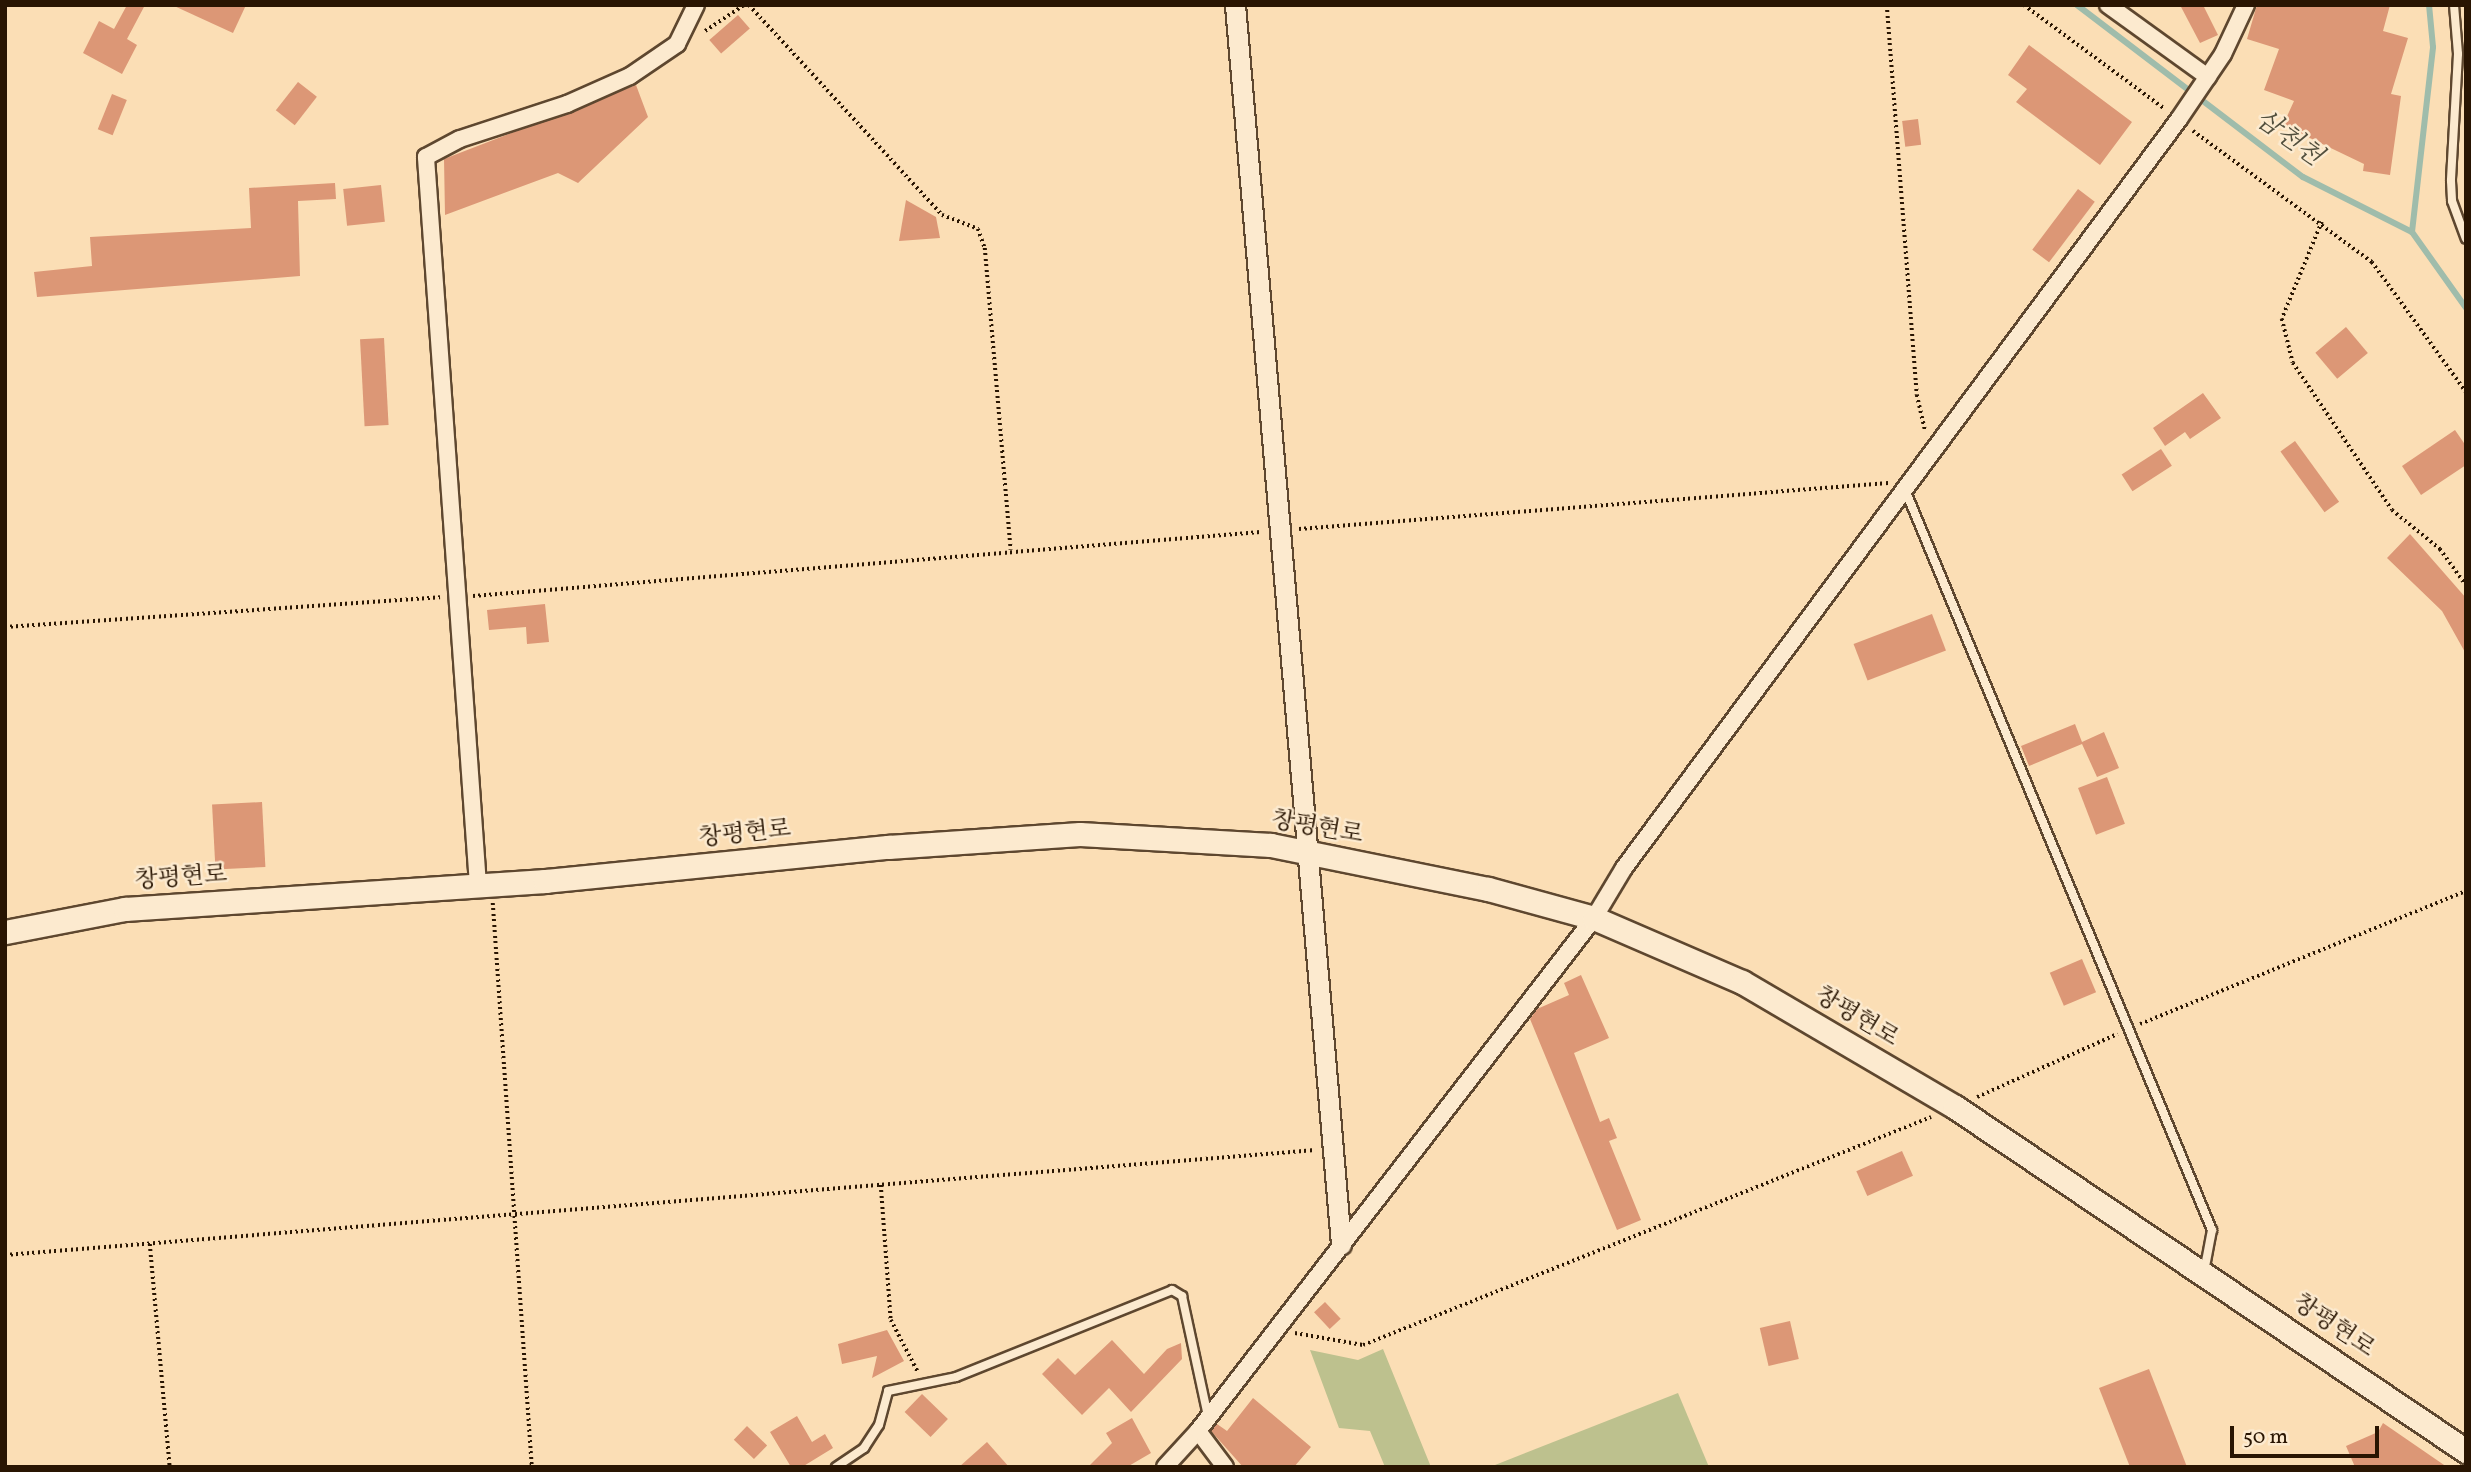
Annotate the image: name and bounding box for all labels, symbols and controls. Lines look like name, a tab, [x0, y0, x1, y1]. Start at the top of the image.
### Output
water label: 삼천천	[2248, 104, 2328, 174]
street label: 창평현로	[1269, 807, 1365, 851]
street label: 창평현로	[697, 816, 793, 854]
street label: 창평현로	[134, 861, 228, 897]
street label: 창평현로	[1809, 982, 1903, 1054]
street label: 창평현로	[2287, 1289, 2379, 1365]
scale bar	[2233, 1412, 2382, 1456]
text: 50 m	[2243, 1423, 2288, 1452]

